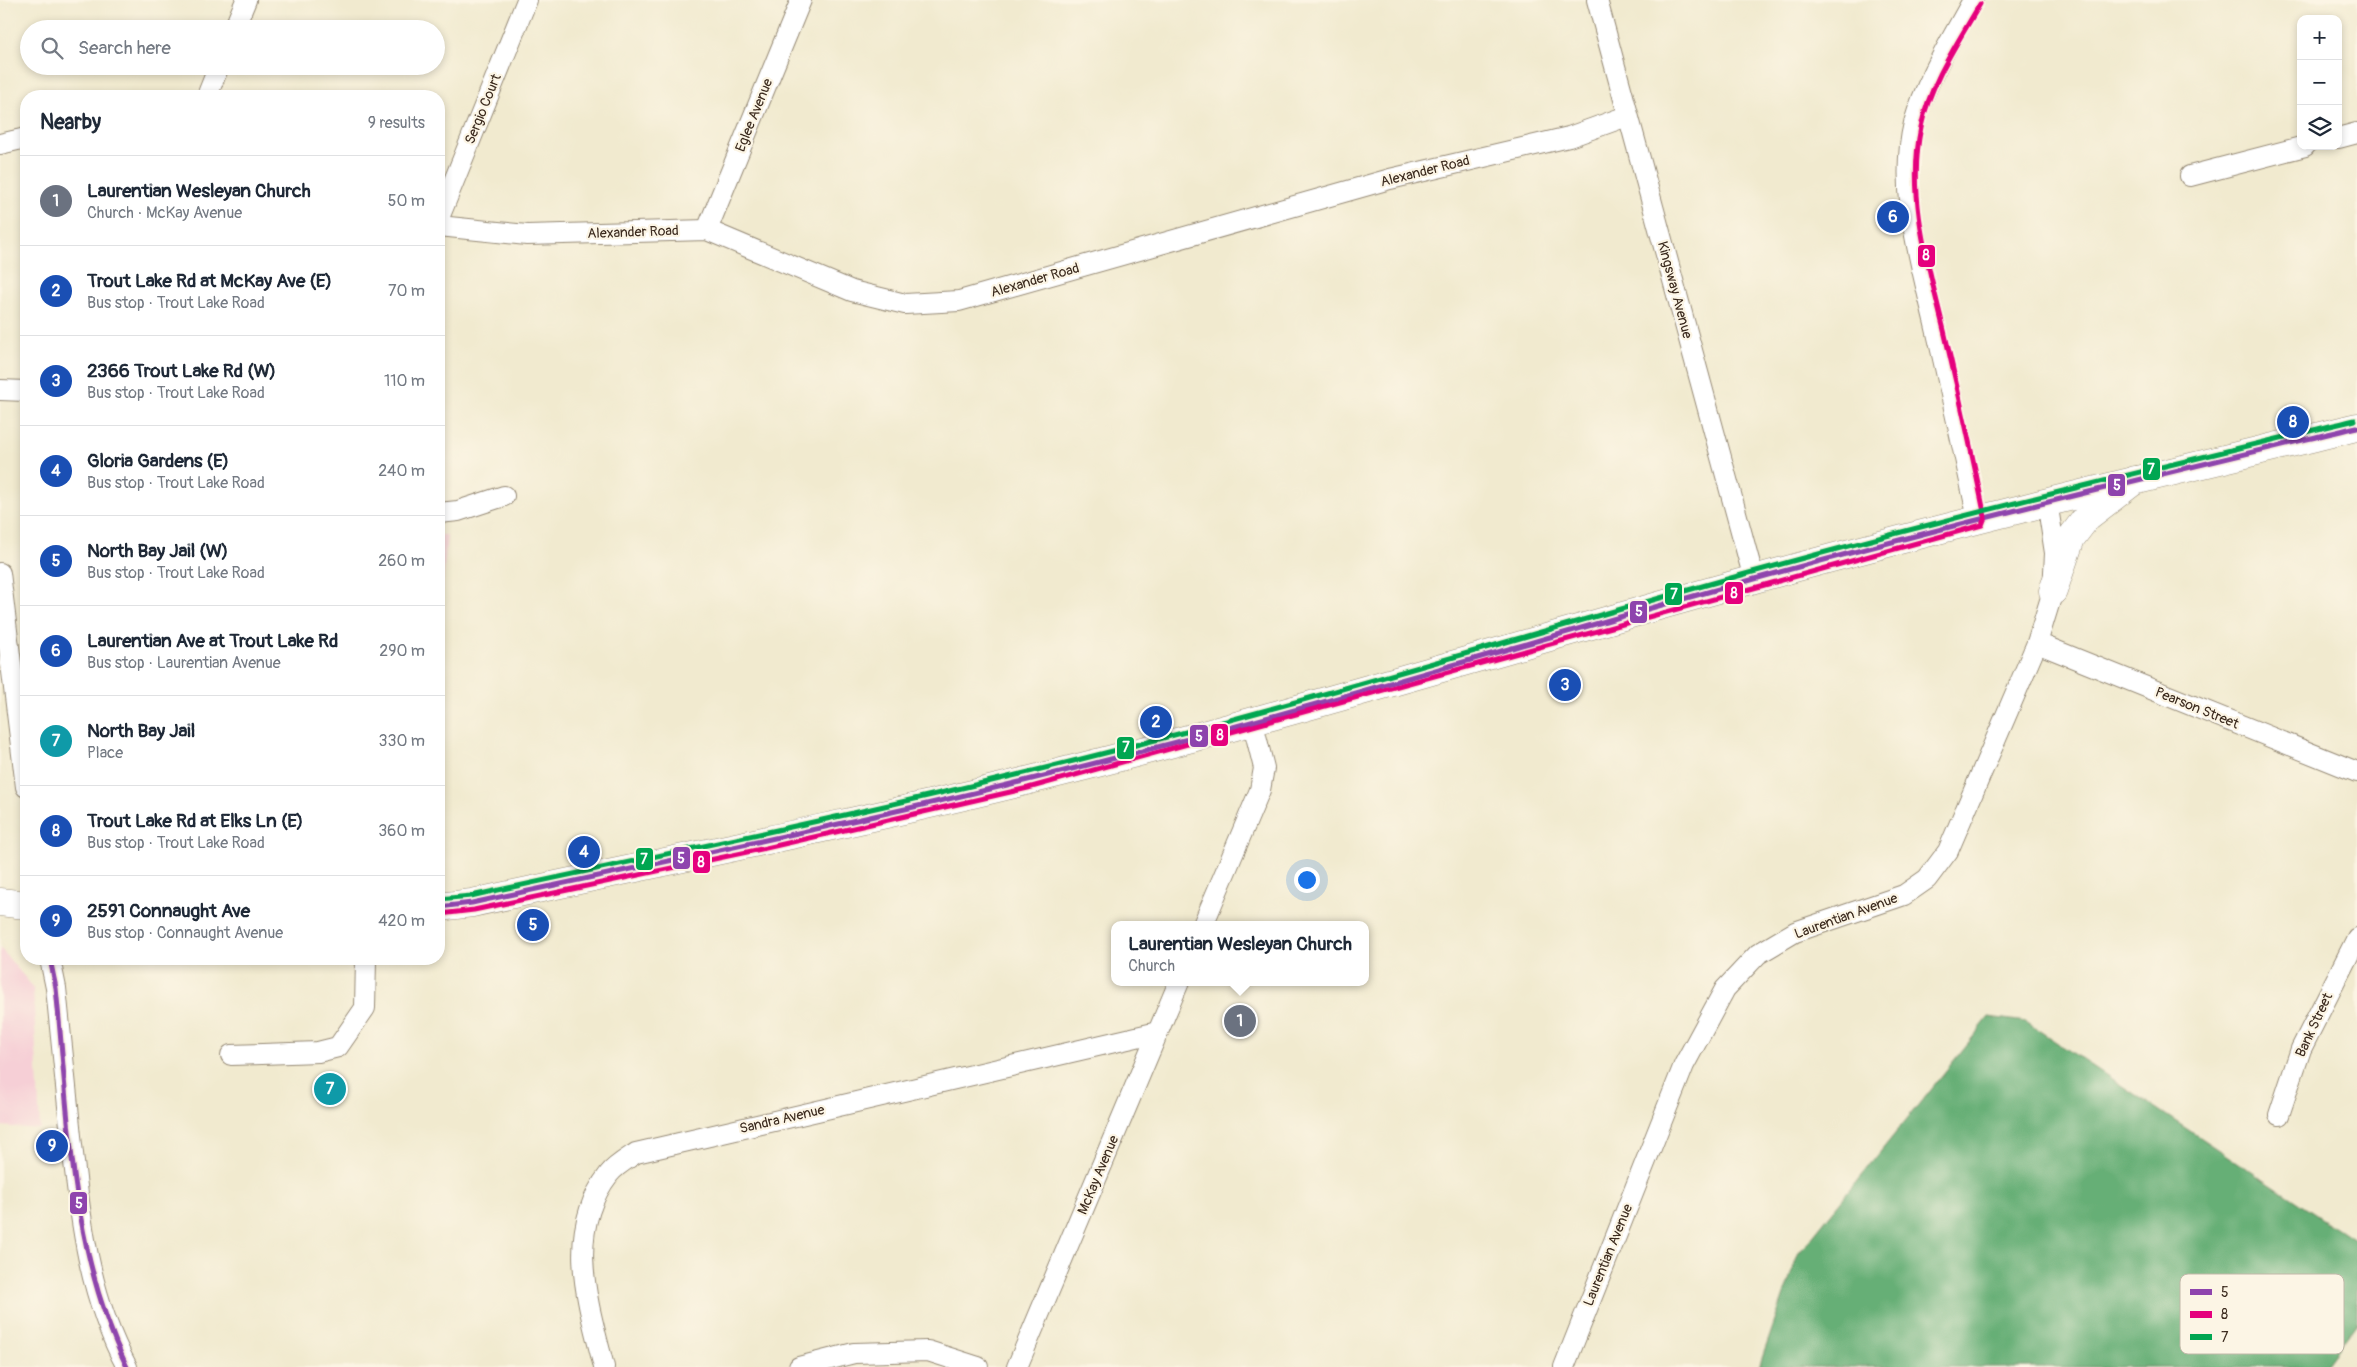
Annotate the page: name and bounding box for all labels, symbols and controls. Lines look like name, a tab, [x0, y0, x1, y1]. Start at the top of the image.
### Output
map controls	[2297, 15, 2342, 150]
button: +	[2297, 15, 2342, 60]
search box	[20, 20, 445, 75]
icon: search	[38, 34, 66, 62]
text: Search here	[78, 36, 171, 60]
button: −	[2297, 60, 2342, 105]
street label: Sergio Court	[461, 71, 505, 146]
street label: Eglee Avenue	[732, 76, 776, 154]
button: layers	[2297, 105, 2342, 150]
text: Nearby	[40, 109, 101, 136]
text: 9 results	[368, 113, 425, 133]
street label: Alexander Road	[1379, 152, 1471, 190]
text: Laurentian Wesleyan Church	[87, 179, 311, 203]
text: 1	[53, 191, 59, 211]
text: 50 m	[388, 191, 425, 211]
pin: 6	[1877, 198, 1909, 236]
text: Church · McKay Avenue	[87, 203, 242, 223]
street label: Alexander Road	[587, 222, 679, 242]
street label: Kingsway Avenue	[1654, 239, 1696, 341]
line badge: 8	[1917, 244, 1936, 268]
text: 8	[1922, 247, 1930, 264]
street label: Alexander Road	[989, 259, 1081, 301]
text: Trout Lake Rd at McKay Ave (E)	[87, 269, 332, 293]
text: 2	[52, 281, 60, 301]
text: 70 m	[388, 281, 425, 301]
text: Bus stop · Trout Lake Road	[87, 293, 265, 313]
text: 2366 Trout Lake Rd (W)	[87, 359, 276, 383]
text: 3	[52, 371, 60, 391]
text: 110 m	[384, 371, 425, 391]
text: Bus stop · Trout Lake Road	[87, 383, 265, 403]
pin: 8	[2277, 403, 2309, 441]
text: Gloria Gardens (E)	[87, 449, 229, 473]
line badge: 7	[2142, 457, 2161, 481]
text: 4	[51, 461, 61, 481]
text: 240 m	[378, 461, 425, 481]
text: 7	[2147, 461, 2155, 478]
text: Bus stop · Trout Lake Road	[87, 473, 265, 493]
line badge: 5	[2107, 473, 2126, 497]
text: 5	[2113, 477, 2121, 494]
text: North Bay Jail (W)	[87, 539, 228, 563]
text: 5	[52, 551, 60, 571]
text: 260 m	[378, 551, 425, 571]
text: Bus stop · Trout Lake Road	[87, 563, 265, 583]
line badge: 8	[1724, 581, 1744, 605]
line badge: 7	[1664, 582, 1683, 606]
text: 8	[1730, 585, 1738, 602]
text: 7	[1670, 586, 1678, 603]
line badge: 5	[1629, 600, 1648, 624]
text: 5	[1635, 603, 1643, 620]
text: Laurentian Ave at Trout Lake Rd	[87, 629, 338, 653]
text: 6	[51, 641, 61, 661]
text: 290 m	[379, 641, 425, 661]
text: Bus stop · Laurentian Avenue	[87, 653, 281, 673]
pin: 3	[1549, 666, 1581, 704]
street label: Pearson Street	[2153, 684, 2242, 733]
pin: 2	[1140, 703, 1172, 741]
text: North Bay Jail	[87, 719, 195, 743]
line badge: 8	[1210, 723, 1229, 747]
line badge: 5	[1189, 724, 1209, 748]
text: 8	[1216, 727, 1224, 744]
text: 5	[1195, 728, 1203, 745]
text: 7	[52, 731, 60, 751]
text: 330 m	[379, 731, 425, 751]
line badge: 7	[1116, 736, 1135, 760]
text: 7	[1122, 739, 1130, 756]
text: Place	[87, 743, 123, 763]
text: Trout Lake Rd at Elks Ln (E)	[87, 809, 304, 833]
text: 8	[52, 821, 60, 841]
text: 360 m	[378, 821, 425, 841]
text: Bus stop · Trout Lake Road	[87, 833, 265, 853]
pin: 4	[568, 833, 600, 871]
line badge: 5	[672, 846, 691, 870]
line badge: 7	[635, 847, 654, 871]
text: 5	[677, 850, 685, 867]
line badge: 8	[692, 850, 711, 874]
text: 7	[640, 851, 648, 868]
text: 8	[697, 854, 705, 871]
your location	[1294, 867, 1320, 893]
street label: Laurentian Avenue	[1792, 889, 1900, 943]
text: 2591 Connaught Ave	[87, 899, 250, 923]
pin: 5	[517, 906, 549, 944]
text: 9	[52, 911, 60, 931]
text: 420 m	[378, 911, 425, 931]
popup	[1111, 921, 1369, 986]
text: Bus stop · Connaught Avenue	[87, 923, 283, 943]
text: Laurentian Wesleyan Church	[1128, 932, 1352, 956]
text: Church	[1128, 956, 1175, 976]
street label: Bank Street	[2292, 990, 2336, 1060]
pin: 1	[1224, 1002, 1256, 1040]
pin: 7	[314, 1070, 346, 1108]
street label: Sandra Avenue	[738, 1101, 826, 1137]
pin: 9	[36, 1127, 68, 1165]
street label: McKay Avenue	[1074, 1133, 1122, 1217]
line badge: 5	[69, 1191, 88, 1215]
text: 5	[75, 1195, 83, 1212]
street label: Laurentian Avenue	[1580, 1201, 1636, 1308]
legend	[2180, 1274, 2344, 1354]
text: 5	[2221, 1284, 2229, 1301]
text: 8	[2221, 1306, 2228, 1323]
text: 7	[2221, 1329, 2229, 1346]

